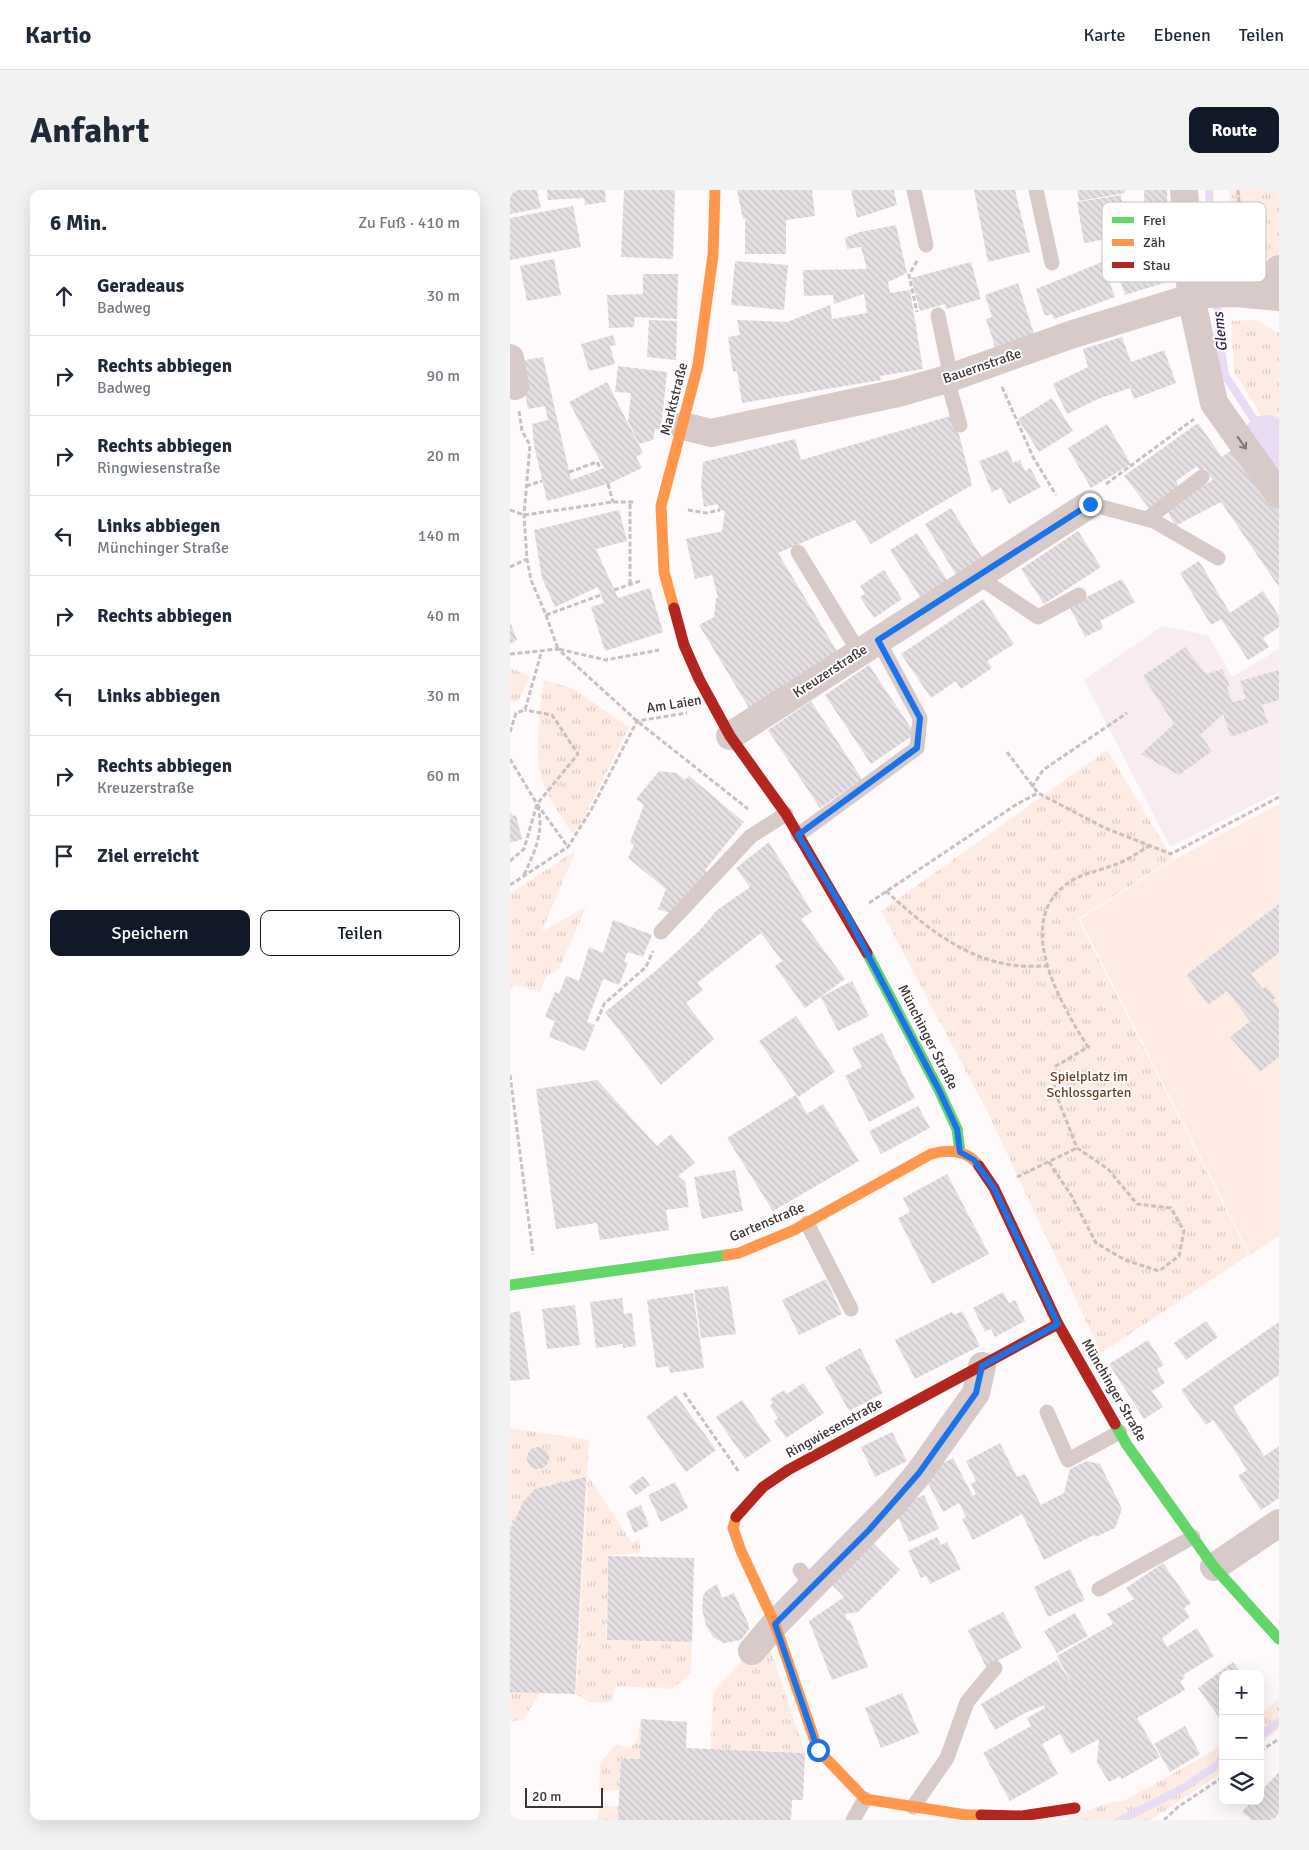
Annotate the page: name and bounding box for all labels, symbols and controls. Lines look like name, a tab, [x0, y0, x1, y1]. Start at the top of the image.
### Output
text: Kartio	[25, 20, 91, 50]
text: Karte	[1083, 24, 1125, 46]
text: Ebenen	[1153, 24, 1211, 46]
text: Teilen	[1239, 24, 1284, 46]
button: Route	[1189, 107, 1279, 153]
text: Anfahrt	[30, 109, 149, 152]
legend	[1102, 202, 1266, 282]
text: 6 Min.	[50, 210, 107, 236]
text: Frei	[1143, 212, 1166, 229]
text: Zu Fuß · 410 m	[358, 213, 460, 233]
text: Zäh	[1143, 234, 1165, 251]
text: Stau	[1143, 257, 1170, 274]
text: Geradeaus	[97, 274, 184, 298]
icon: ahead	[50, 282, 78, 310]
text: 30 m	[426, 286, 460, 306]
text: Badweg	[97, 298, 151, 318]
water label: Glems	[1209, 310, 1231, 353]
street label: Bauernstraße	[940, 345, 1024, 387]
text: Rechts abbiegen	[97, 354, 232, 378]
street label: Marktstraße	[657, 361, 691, 437]
icon: right	[50, 362, 78, 390]
text: 90 m	[426, 366, 460, 386]
text: Badweg	[97, 378, 151, 398]
text: Rechts abbiegen	[97, 434, 232, 458]
one-way arrow	[1237, 436, 1247, 450]
icon: right	[50, 442, 78, 470]
text: 20 m	[426, 446, 460, 466]
text: Ringwiesenstraße	[97, 458, 221, 478]
route end	[1079, 493, 1102, 516]
text: Links abbiegen	[97, 514, 220, 538]
icon: left	[50, 522, 78, 550]
text: 140 m	[418, 526, 460, 546]
text: Münchinger Straße	[97, 538, 229, 558]
icon: right	[50, 602, 78, 630]
text: Rechts abbiegen	[97, 604, 232, 628]
text: 40 m	[426, 606, 460, 626]
street label: Kreuzerstraße	[790, 641, 870, 701]
icon: left	[50, 682, 78, 710]
text: Links abbiegen	[97, 684, 220, 708]
text: 30 m	[426, 686, 460, 706]
street label: Am Laien	[645, 691, 703, 717]
text: Rechts abbiegen	[97, 754, 232, 778]
icon: right	[50, 762, 78, 790]
text: 60 m	[426, 766, 460, 786]
text: Kreuzerstraße	[97, 778, 194, 798]
icon: arrive	[50, 842, 78, 870]
text: Ziel erreicht	[97, 844, 199, 868]
button: Speichern	[50, 910, 250, 956]
button: Teilen	[260, 910, 460, 956]
street label: Münchinger Straße	[894, 982, 962, 1092]
park label: Spielplatz im Schlossgarten	[1047, 1068, 1131, 1101]
street label: Gartenstraße	[727, 1199, 807, 1245]
street label: Münchinger Straße	[1078, 1336, 1150, 1444]
street label: Ringwiesenstraße	[783, 1394, 885, 1462]
map controls	[1219, 1670, 1264, 1805]
button: +	[1219, 1670, 1264, 1715]
button: −	[1219, 1715, 1264, 1760]
route start	[807, 1739, 830, 1762]
button: layers	[1219, 1760, 1264, 1805]
scale bar	[525, 1785, 602, 1808]
text: 20 m	[532, 1788, 561, 1805]

